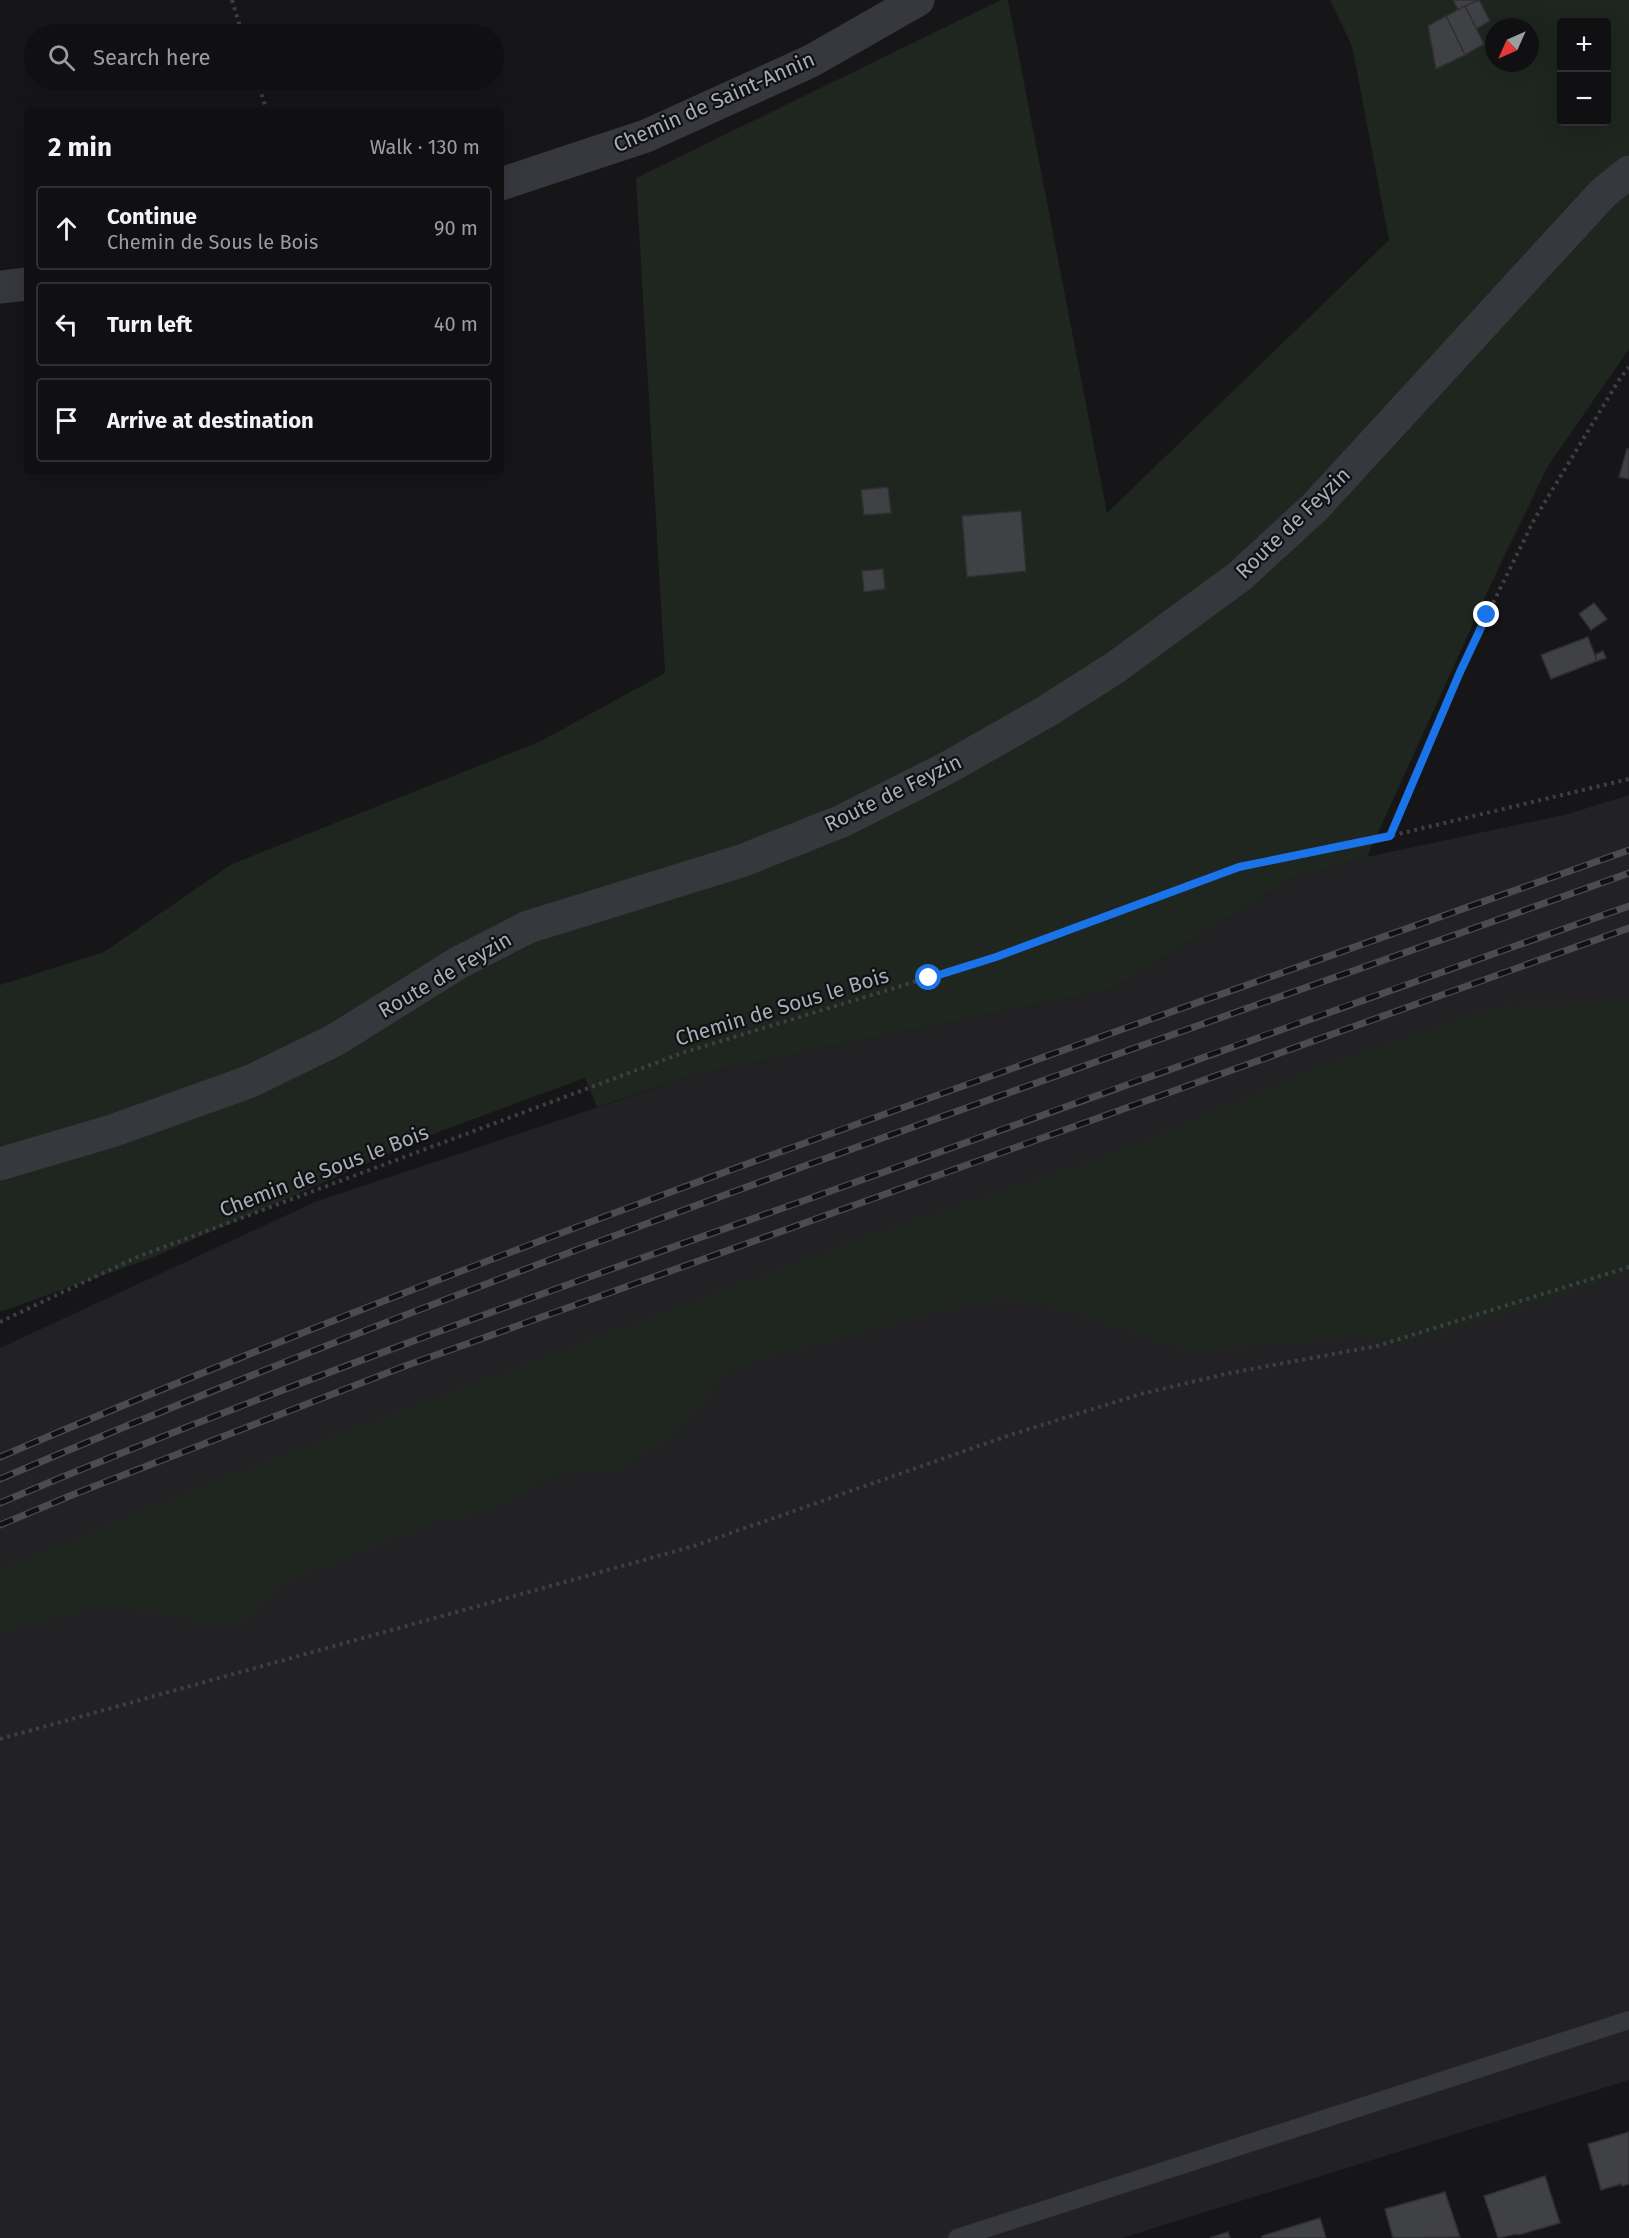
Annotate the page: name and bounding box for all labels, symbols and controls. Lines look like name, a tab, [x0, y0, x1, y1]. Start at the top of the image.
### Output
north arrow	[1485, 18, 1539, 72]
map controls	[1557, 18, 1611, 126]
button: +	[1557, 18, 1611, 72]
search box	[24, 24, 504, 90]
icon: search	[45, 41, 78, 74]
text: Search here	[93, 44, 211, 71]
street label: Chemin de Saint-Annin	[609, 46, 819, 158]
button: −	[1557, 72, 1611, 126]
text: 2 min	[48, 132, 112, 163]
text: Walk · 130 m	[370, 135, 480, 159]
text: Continue	[107, 203, 197, 230]
icon: ahead	[50, 212, 83, 245]
text: 90 m	[434, 216, 478, 240]
text: Chemin de Sous le Bois	[107, 230, 318, 254]
icon: left	[50, 308, 83, 341]
text: Turn left	[107, 311, 192, 338]
text: 40 m	[434, 312, 478, 336]
icon: arrive	[50, 404, 83, 437]
text: Arrive at destination	[107, 407, 314, 434]
street label: Route de Feyzin	[1230, 462, 1356, 584]
route end	[1473, 601, 1499, 627]
street label: Route de Feyzin	[820, 749, 966, 837]
street label: Route de Feyzin	[374, 926, 516, 1024]
street label: Chemin de Sous le Bois	[672, 962, 892, 1052]
route start	[915, 964, 941, 990]
street label: Chemin de Sous le Bois	[216, 1119, 432, 1223]

